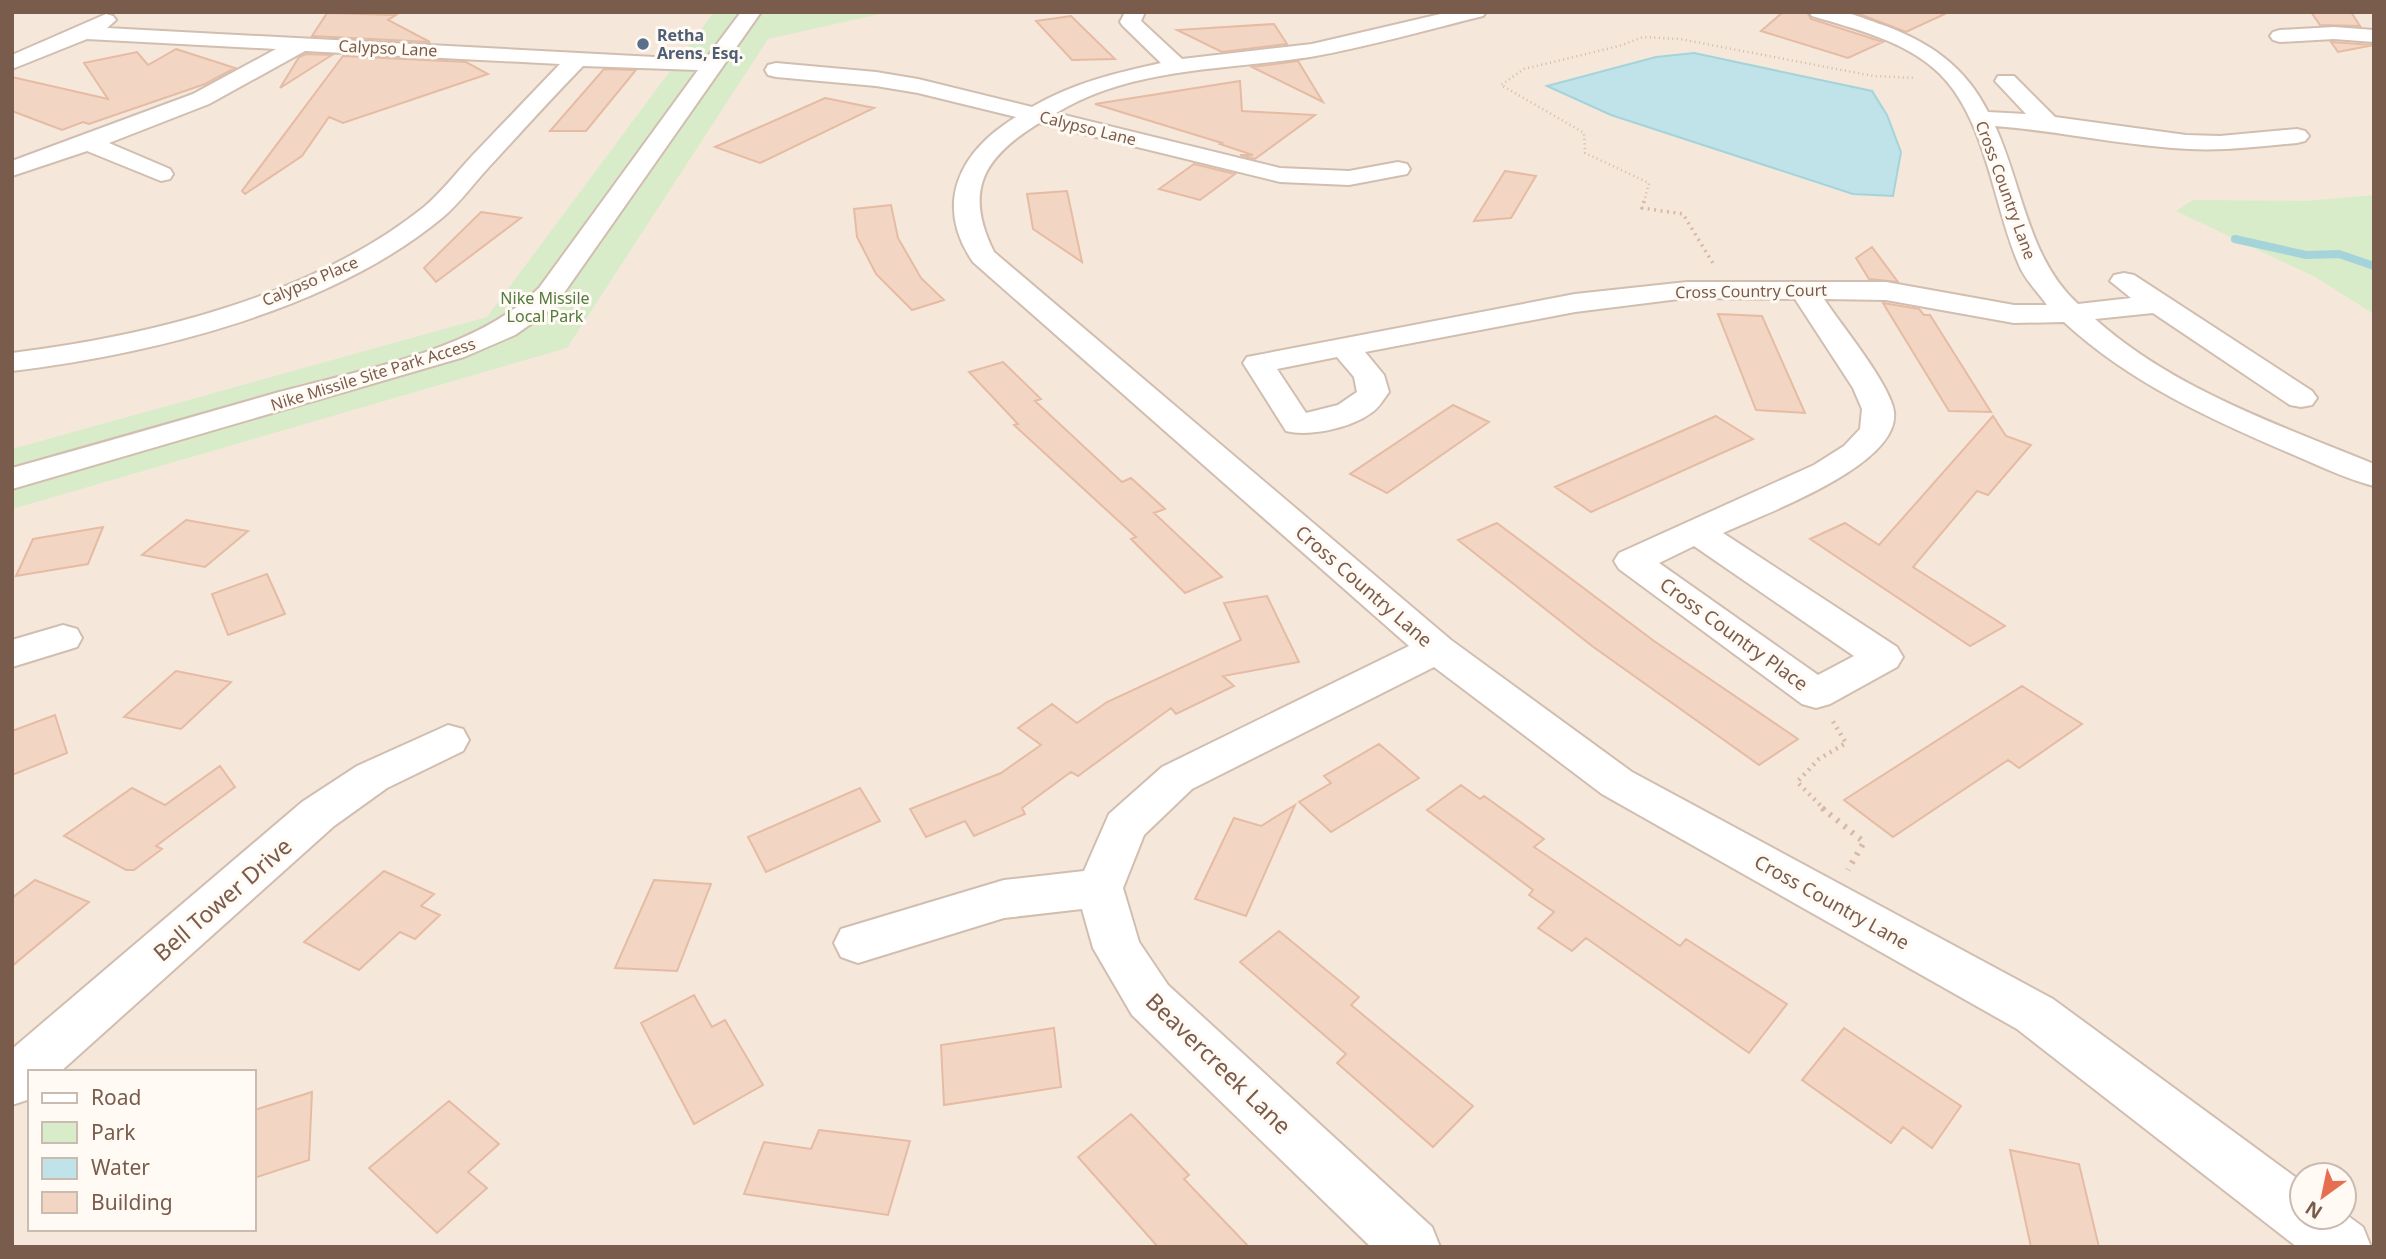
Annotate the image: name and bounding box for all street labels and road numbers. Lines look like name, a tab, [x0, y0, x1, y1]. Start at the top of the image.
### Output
street label: Calypso Lane	[338, 34, 438, 62]
street label: Calypso Lane	[1037, 105, 1139, 151]
street label: Cross Country Lane	[1971, 118, 2041, 262]
street label: Calypso Place	[259, 251, 361, 311]
street label: Cross Country Court	[1675, 279, 1827, 303]
street label: Nike Missile Site Park Access	[268, 332, 478, 416]
street label: Cross Country Lane	[1290, 519, 1438, 653]
street label: Cross Country Place	[1655, 571, 1813, 697]
street label: Bell Tower Drive	[146, 830, 298, 968]
street label: Cross Country Lane	[1750, 849, 1914, 955]
street label: Beavercreek Lane	[1139, 985, 1299, 1141]

